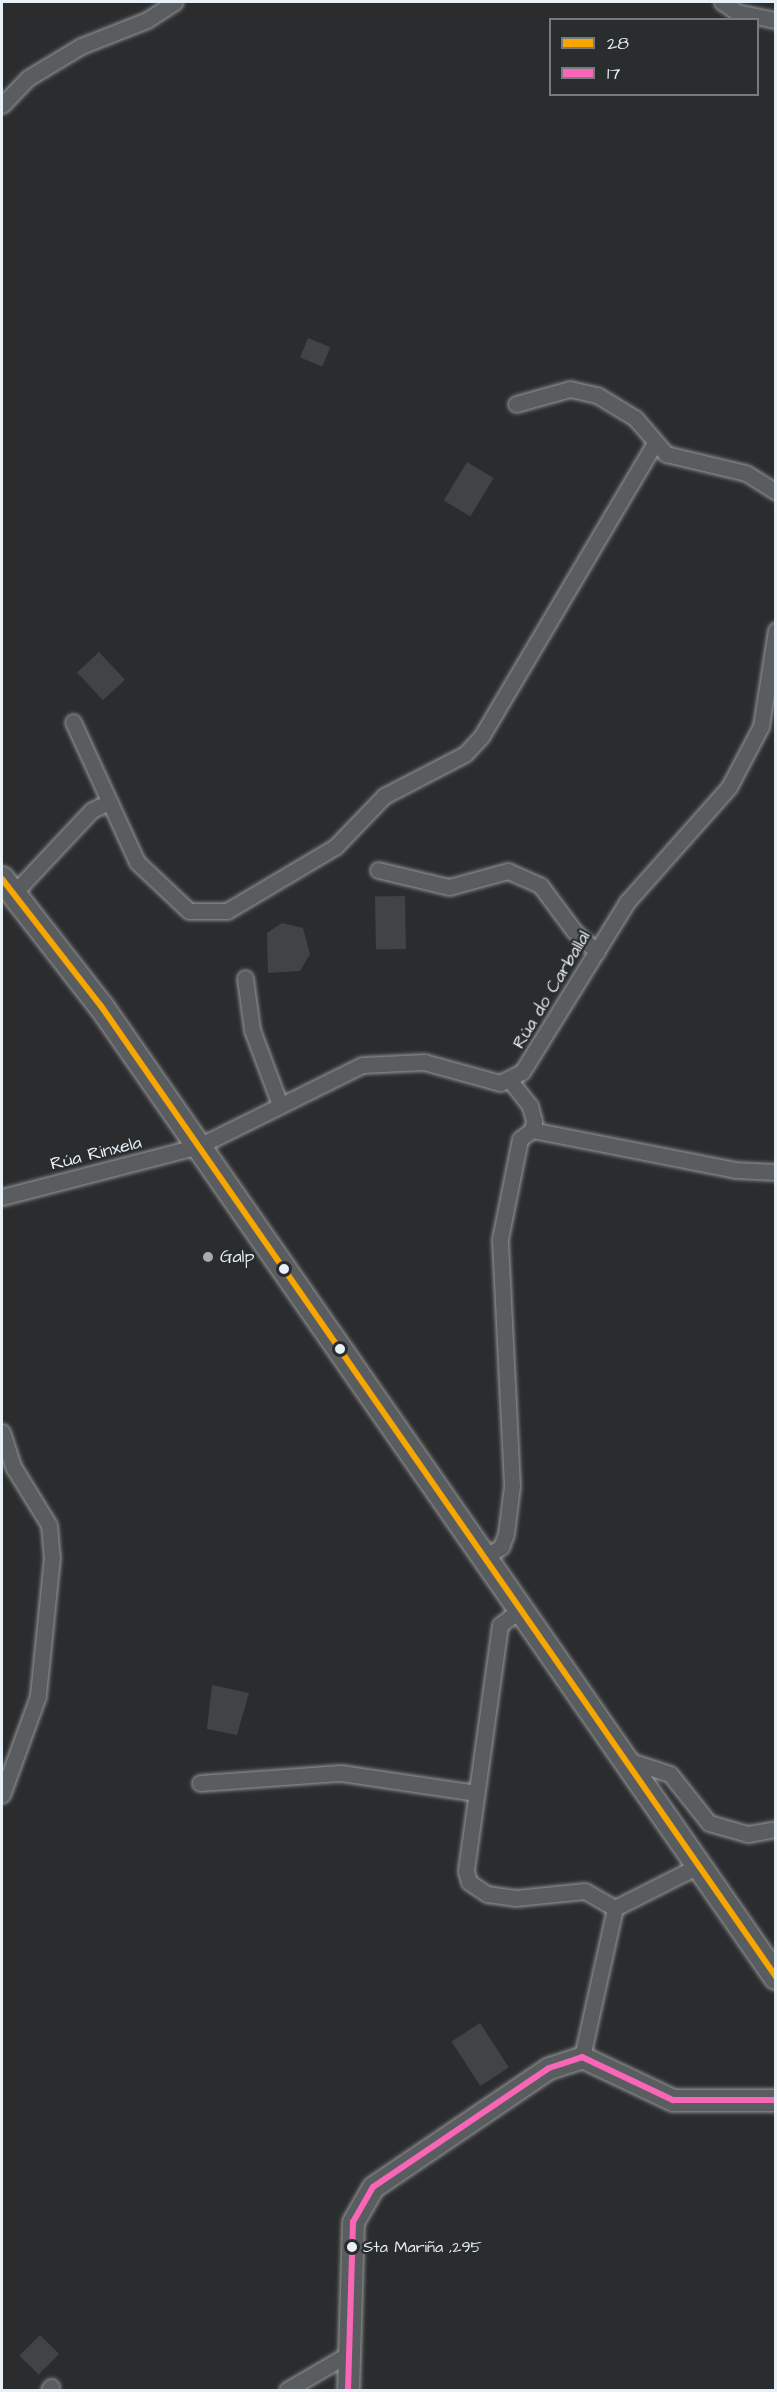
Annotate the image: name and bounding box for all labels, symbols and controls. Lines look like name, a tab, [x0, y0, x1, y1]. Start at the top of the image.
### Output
legend	[549, 18, 759, 96]
text: 28	[607, 31, 629, 56]
text: 17	[607, 61, 620, 86]
street label: Rúa do Carballal	[508, 927, 596, 1053]
street label: Rúa Rinxela	[48, 1132, 144, 1176]
place label: Galp	[220, 1246, 254, 1268]
marker: Galp	[201, 1250, 215, 1264]
unlabelled marker	[278, 1263, 290, 1275]
unlabelled marker	[334, 1343, 346, 1355]
place label: Sta Mariña ,295	[363, 2237, 482, 2257]
marker: Sta Mariña ,295	[346, 2241, 358, 2253]

